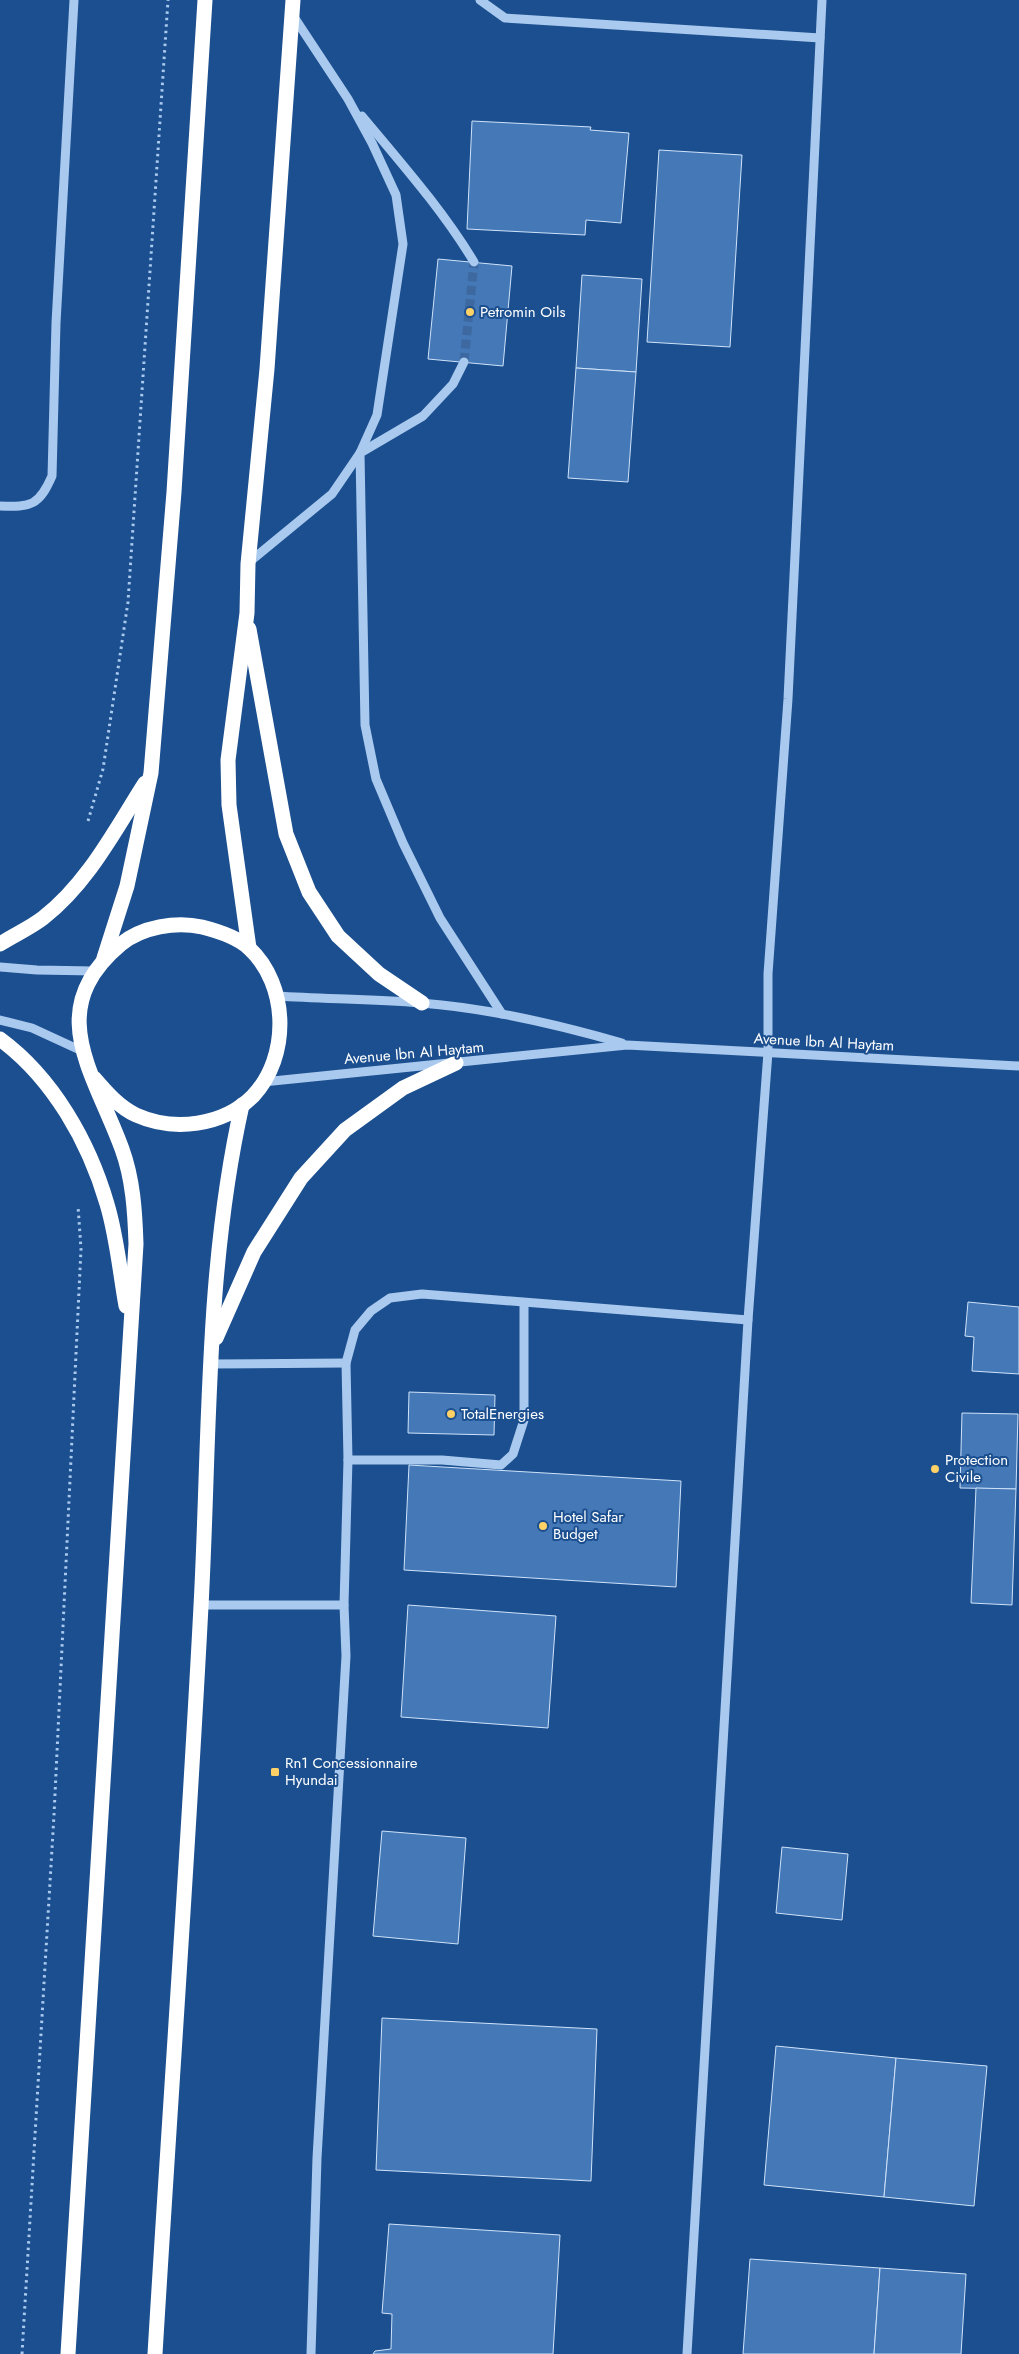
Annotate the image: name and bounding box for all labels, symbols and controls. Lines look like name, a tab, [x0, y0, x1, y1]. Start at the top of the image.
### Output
place label: Petromin Oils	[480, 301, 565, 323]
marker: Petromin Oils	[464, 306, 476, 318]
street label: Avenue Ibn Al Haytam	[753, 1027, 895, 1057]
street label: Avenue Ibn Al Haytam	[343, 1036, 485, 1070]
place label: TotalEnergies	[461, 1403, 544, 1425]
marker: TotalEnergies	[445, 1408, 457, 1420]
place label: Protection Civile	[945, 1449, 1008, 1488]
marker: Protection Civile	[929, 1463, 941, 1475]
place label: Hotel Safar Budget	[553, 1506, 624, 1545]
marker: Hotel Safar Budget	[537, 1520, 549, 1532]
place label: Rn1 Concessionnaire Hyundai	[285, 1752, 418, 1791]
marker: Rn1 Concessionnaire Hyundai	[269, 1766, 281, 1778]

